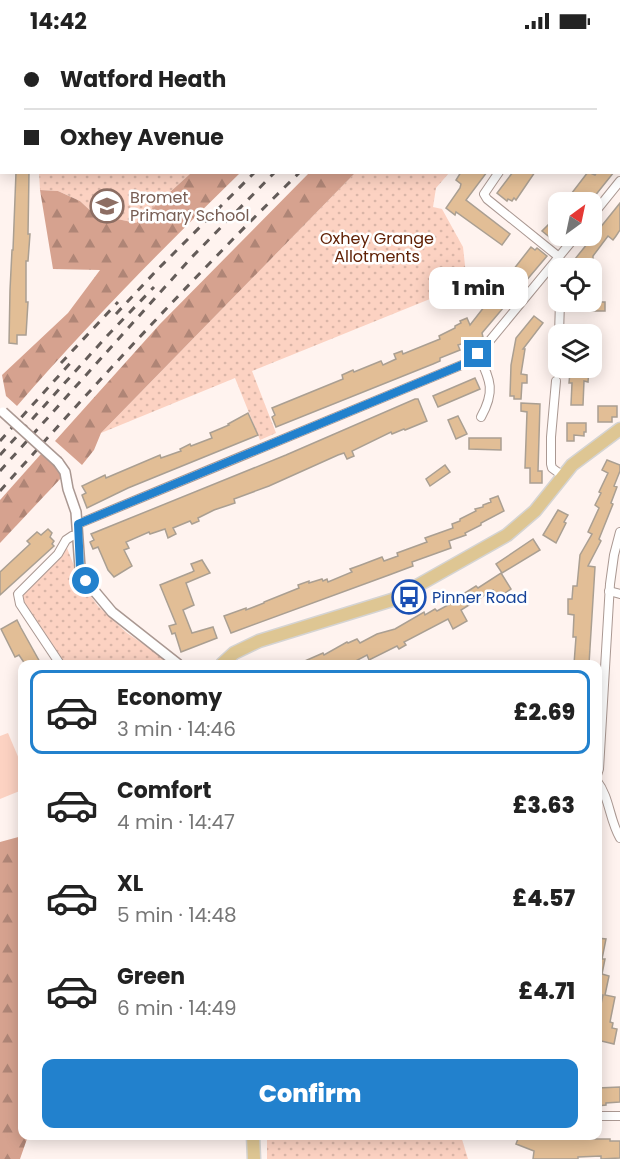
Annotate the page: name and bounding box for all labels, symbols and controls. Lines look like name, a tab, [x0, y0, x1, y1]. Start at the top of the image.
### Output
text: 14:42	[30, 6, 87, 37]
text: Watford Heath	[60, 64, 226, 95]
text: Oxhey Avenue	[60, 122, 224, 153]
place label: Bromet Primary School	[130, 186, 249, 227]
school or university icon: Bromet Primary School	[89, 188, 125, 224]
north arrow	[548, 192, 602, 246]
map controls	[548, 192, 602, 378]
park label: Oxhey Grange Allotments	[320, 227, 434, 268]
button: locate	[548, 258, 602, 312]
callout: 1 min	[428, 267, 528, 309]
text: 1 min	[452, 274, 505, 302]
button: layers	[548, 324, 602, 378]
route end	[464, 340, 491, 367]
route start	[72, 567, 99, 594]
bus stop icon: Pinner Road	[391, 579, 427, 615]
place label: Pinner Road	[432, 586, 527, 609]
text: Economy	[117, 682, 222, 713]
icon: car	[45, 685, 99, 739]
text: £2.69	[514, 697, 575, 728]
text: 3 min · 14:46	[117, 715, 236, 743]
text: Comfort	[117, 775, 211, 806]
icon: car	[45, 778, 99, 832]
text: £3.63	[513, 790, 575, 821]
text: 4 min · 14:47	[117, 808, 235, 836]
text: XL	[117, 868, 143, 899]
icon: car	[45, 871, 99, 925]
text: £4.57	[512, 883, 575, 914]
text: 5 min · 14:48	[117, 901, 237, 929]
text: Green	[117, 961, 185, 992]
icon: car	[45, 964, 99, 1018]
text: £4.71	[518, 976, 575, 1007]
text: 6 min · 14:49	[117, 994, 237, 1022]
button: Confirm	[42, 1059, 578, 1128]

